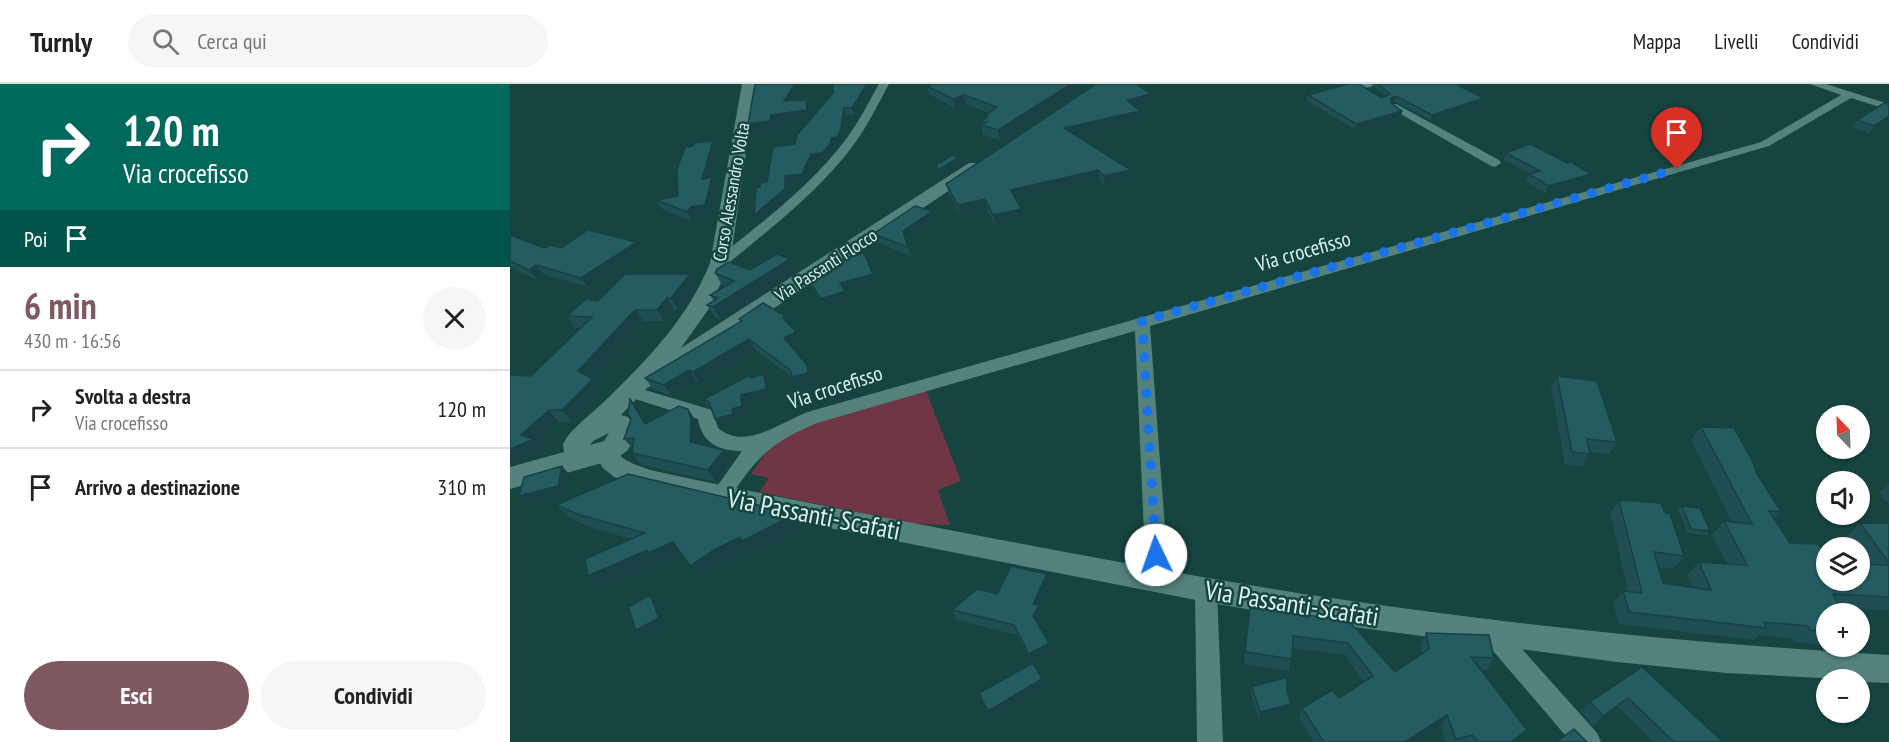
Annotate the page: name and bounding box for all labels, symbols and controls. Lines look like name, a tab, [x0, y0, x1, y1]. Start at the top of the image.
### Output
search box	[128, 14, 548, 68]
text: Turnly	[30, 23, 92, 60]
icon: search	[149, 25, 182, 58]
text: Cerca qui	[197, 27, 267, 55]
text: Mappa	[1633, 28, 1681, 55]
text: Livelli	[1714, 28, 1759, 55]
text: Condividi	[1792, 28, 1859, 55]
text: 120 m	[123, 103, 220, 158]
pin	[1651, 107, 1702, 169]
icon: right	[24, 108, 102, 186]
icon: arrive	[1660, 116, 1693, 149]
street label: Corso Alessandro Volta	[707, 121, 755, 263]
text: Via crocefisso	[123, 156, 249, 190]
icon: arrive	[60, 222, 93, 255]
street label: Via Passanti Flocco	[770, 223, 882, 307]
text: Poi	[24, 225, 48, 253]
street label: Via crocefisso	[1251, 225, 1354, 278]
text: 6 min	[24, 282, 97, 329]
button: close	[423, 287, 486, 350]
text: 430 m · 16:56	[24, 328, 121, 354]
street label: Via crocefisso	[783, 359, 886, 415]
text: Svolta a destra	[75, 382, 191, 410]
icon: right	[24, 393, 57, 426]
text: 120 m	[437, 395, 486, 423]
north arrow	[1816, 405, 1870, 459]
map controls	[1816, 405, 1870, 723]
text: Via crocefisso	[75, 410, 168, 436]
icon: arrive	[24, 471, 57, 504]
button: sound	[1816, 471, 1870, 525]
text: Arrivo a destinazione	[75, 473, 240, 501]
text: 310 m	[437, 473, 486, 501]
street label: Via Passanti-Scafati	[724, 481, 903, 547]
position arrow	[1124, 523, 1188, 587]
button: layers	[1816, 537, 1870, 591]
street label: Via Passanti-Scafati	[1202, 573, 1381, 633]
button: +	[1816, 603, 1870, 657]
button: Esci	[24, 661, 249, 730]
button: Condividi	[261, 661, 486, 730]
button: −	[1816, 669, 1870, 723]

